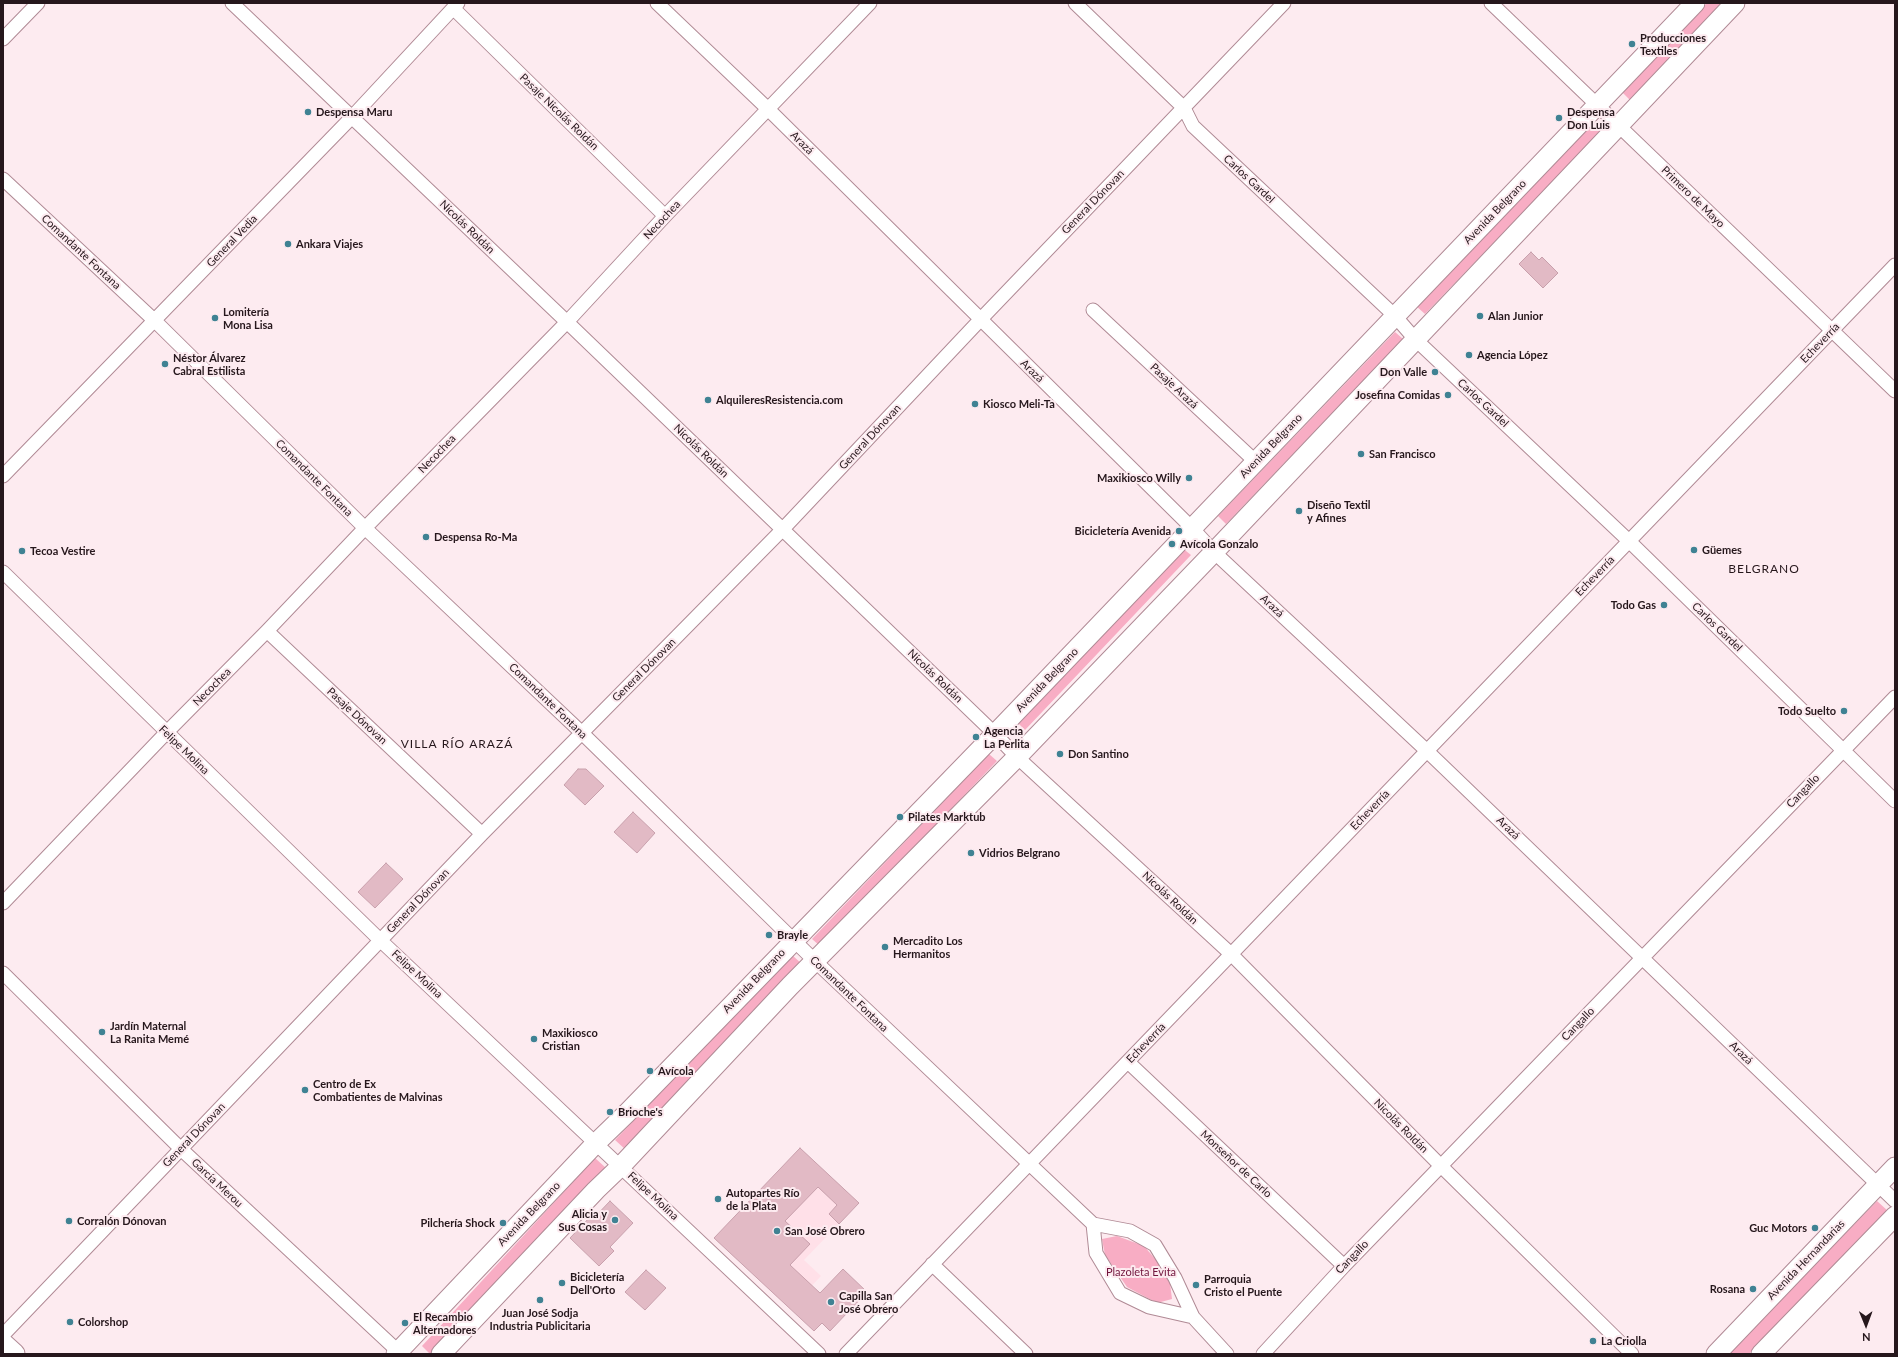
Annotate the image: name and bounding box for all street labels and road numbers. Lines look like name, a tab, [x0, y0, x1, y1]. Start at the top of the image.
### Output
street label: Pasaje Nicolás Roldán	[517, 71, 601, 153]
street label: Arazá	[788, 129, 816, 157]
street label: Carlos Gardel	[1221, 152, 1277, 206]
street label: Primero de Mayo	[1659, 164, 1727, 230]
street label: General Dónovan	[1059, 167, 1127, 237]
street label: Avenida Belgrano	[1461, 177, 1529, 247]
street label: Nicolás Roldán	[437, 198, 497, 256]
street label: Necochea	[641, 198, 683, 242]
street label: Comandante Fontana	[39, 212, 123, 292]
street label: General Vedia	[204, 212, 260, 270]
street label: Echeverría	[1798, 320, 1842, 366]
street label: Arazá	[1018, 357, 1046, 385]
street label: Pasaje Arazá	[1147, 360, 1201, 412]
street label: Carlos Gardel	[1455, 376, 1511, 430]
street label: General Dónovan	[836, 402, 904, 472]
street label: Avenida Belgrano	[1237, 411, 1305, 481]
street label: Nicolás Roldán	[671, 422, 731, 480]
street label: Necochea	[416, 432, 458, 476]
street label: Comandante Fontana	[273, 437, 355, 519]
street label: Echeverría	[1573, 553, 1617, 599]
street label: Arazá	[1258, 592, 1286, 620]
street label: Carlos Gardel	[1689, 600, 1745, 654]
street label: General Dónovan	[609, 635, 679, 705]
street label: Avenida Belgrano	[1013, 645, 1081, 715]
street label: Nicolás Roldán	[905, 647, 965, 705]
street label: Comandante Fontana	[506, 660, 590, 742]
street label: Necochea	[190, 665, 234, 709]
street label: Pasaje Dónovan	[324, 685, 390, 747]
street label: Felipe Molina	[156, 723, 212, 777]
street label: Cangallo	[1784, 771, 1822, 811]
street label: Echeverría	[1348, 787, 1392, 833]
street label: Arazá	[1494, 814, 1522, 842]
street label: General Dónovan	[384, 866, 452, 936]
street label: Nicolás Roldán	[1139, 869, 1201, 927]
street label: Avenida Belgrano	[720, 946, 788, 1016]
street label: Felipe Molina	[389, 947, 445, 1001]
street label: Comandante Fontana	[807, 953, 891, 1035]
street label: Cangallo	[1559, 1004, 1597, 1044]
street label: Echeverría	[1124, 1020, 1168, 1066]
street label: Arazá	[1727, 1039, 1755, 1067]
street label: Nicolás Roldán	[1371, 1096, 1431, 1156]
street label: General Dónovan	[160, 1100, 228, 1170]
street label: Monseñor de Carlo	[1198, 1128, 1274, 1200]
street label: García Merou	[189, 1156, 245, 1210]
street label: Felipe Molina	[625, 1169, 681, 1223]
street label: Avenida Belgrano	[495, 1179, 563, 1249]
street label: Avenida Hernandarias	[1764, 1217, 1848, 1303]
street label: Cangallo	[1333, 1237, 1371, 1277]

